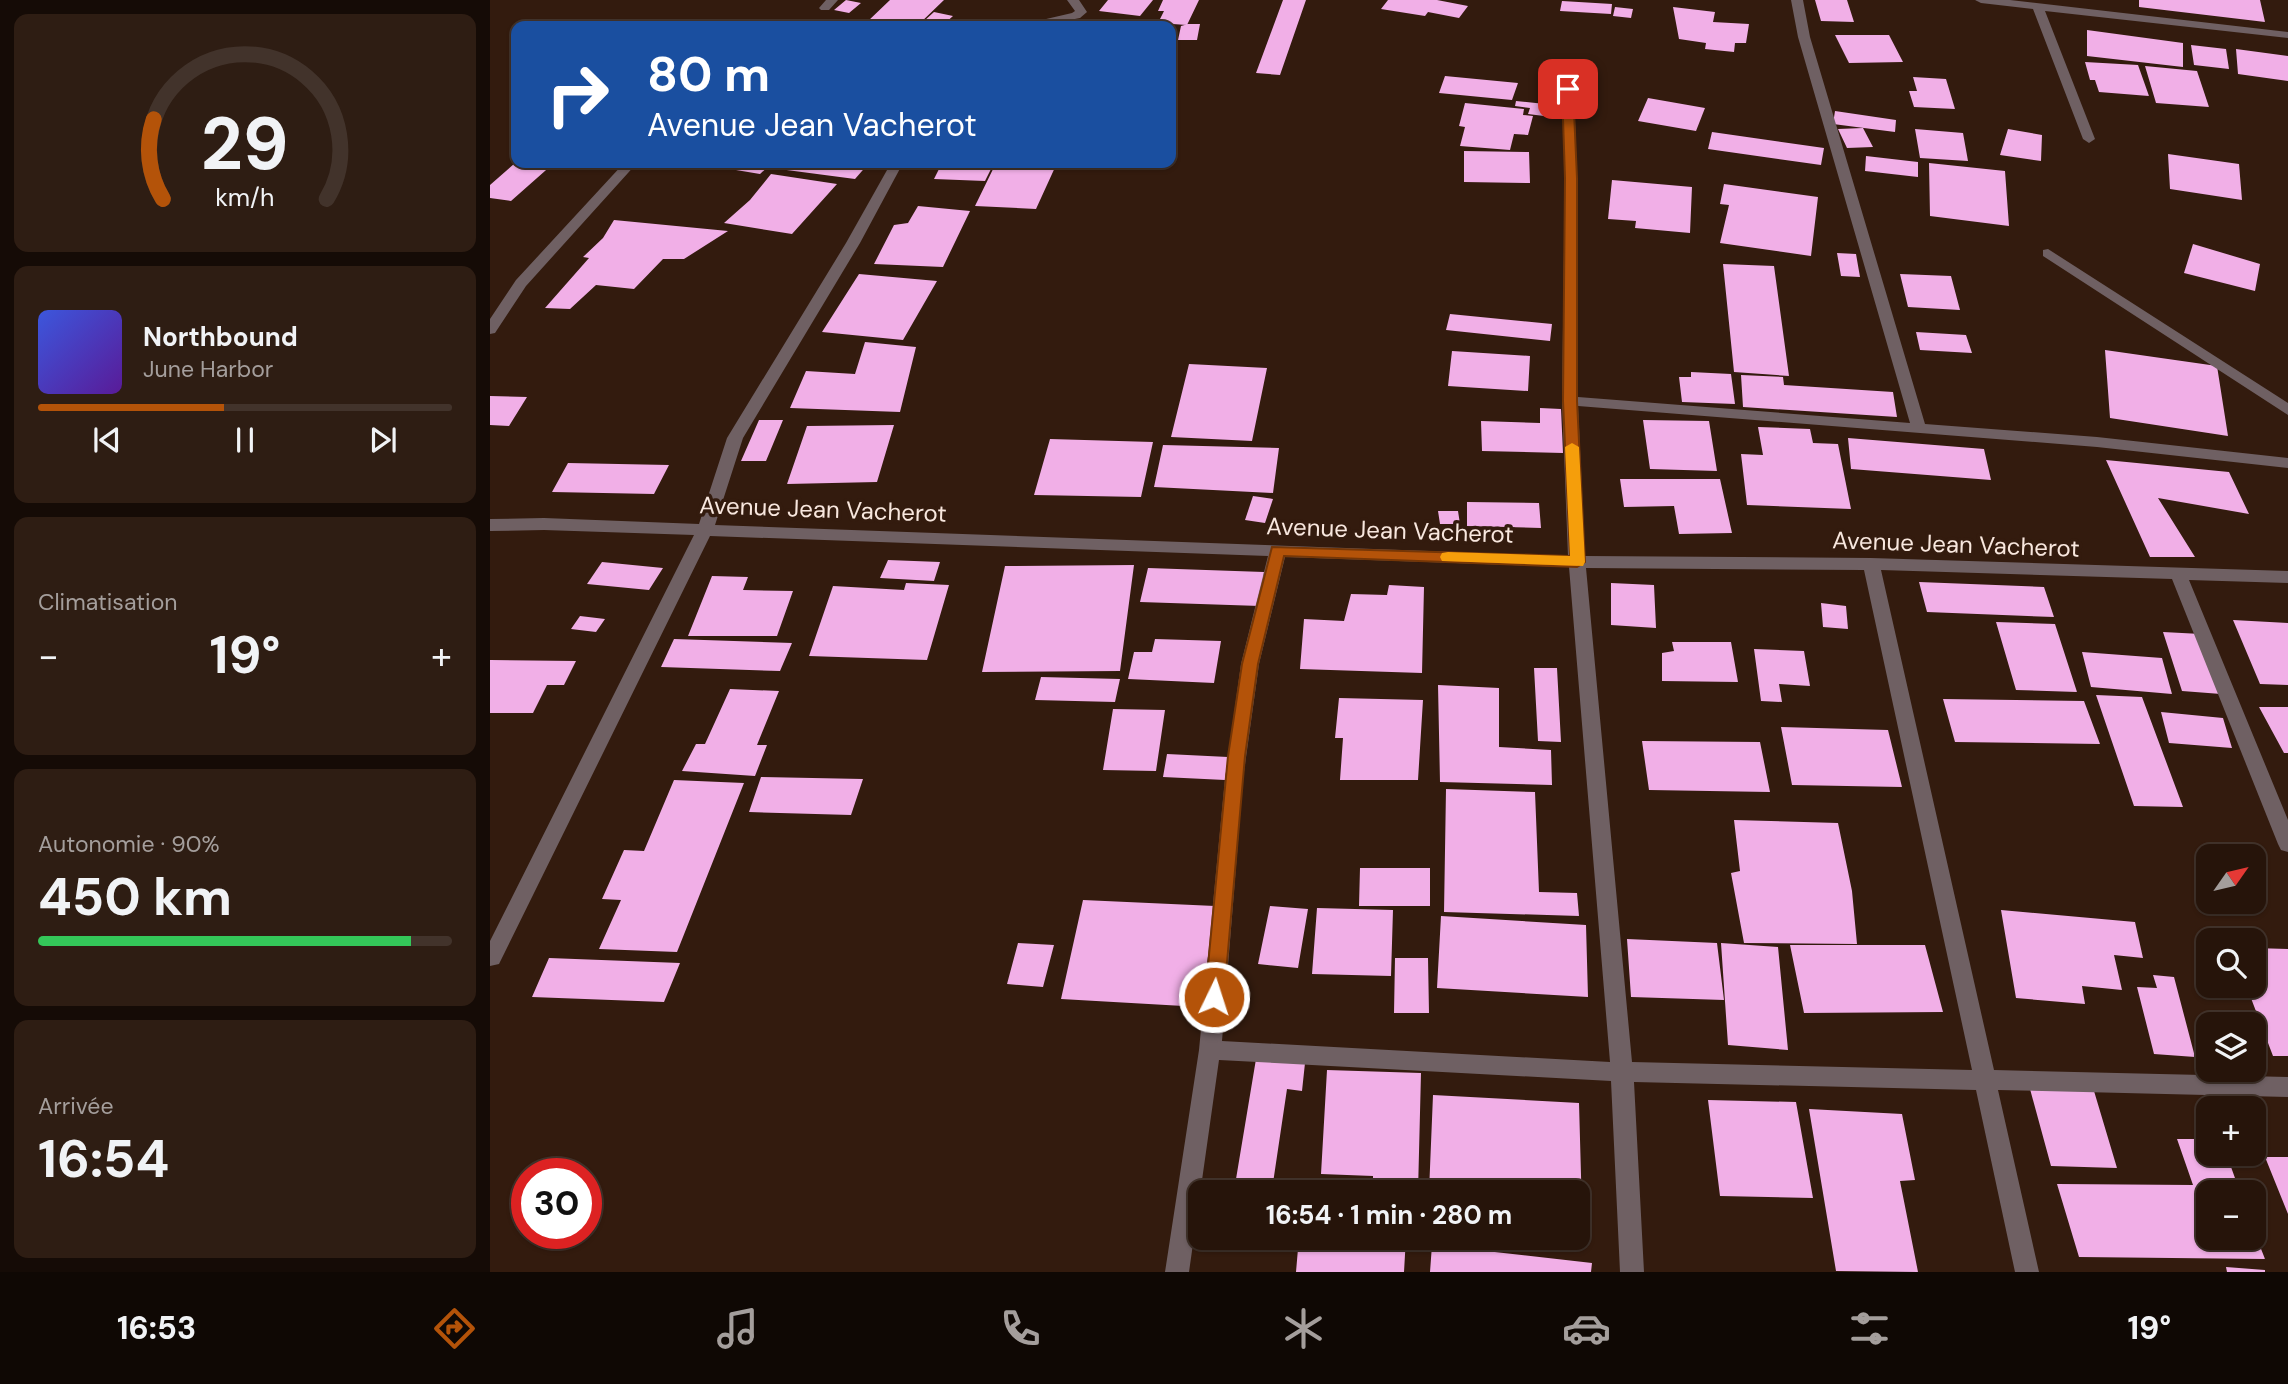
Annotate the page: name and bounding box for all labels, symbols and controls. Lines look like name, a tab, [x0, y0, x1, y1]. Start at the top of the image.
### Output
text: 80 m	[647, 42, 770, 106]
icon: right	[532, 49, 623, 140]
pin	[1538, 59, 1598, 119]
icon: arrive	[1549, 70, 1587, 108]
text: 29	[201, 97, 289, 192]
text: Avenue Jean Vacherot	[647, 104, 977, 146]
text: km/h	[215, 181, 275, 214]
text: Northbound	[143, 320, 298, 354]
text: June Harbor	[143, 354, 273, 384]
icon: previous	[88, 421, 126, 459]
icon: pause	[226, 421, 264, 459]
icon: next	[364, 421, 402, 459]
street label: Avenue Jean Vacherot	[699, 489, 947, 529]
street label: Avenue Jean Vacherot	[1266, 510, 1514, 550]
street label: Avenue Jean Vacherot	[1832, 524, 2080, 564]
text: Climatisation	[38, 587, 177, 617]
text: 19°	[210, 621, 280, 689]
text: −	[38, 631, 59, 681]
text: +	[431, 631, 452, 681]
text: Autonomie · 90%	[38, 829, 220, 859]
north arrow	[2196, 844, 2266, 914]
map controls	[2196, 844, 2266, 1250]
text: 450 km	[38, 863, 232, 931]
button: search	[2196, 928, 2266, 998]
position arrow	[1177, 960, 1251, 1034]
button: layers	[2196, 1012, 2266, 1082]
text: Arrivée	[38, 1091, 114, 1121]
button: +	[2196, 1096, 2266, 1166]
text: 16:54	[38, 1125, 169, 1193]
speed limit sign: 30	[511, 1158, 602, 1249]
button: −	[2196, 1180, 2266, 1250]
text: 16:54 · 1 min · 280 m	[1266, 1198, 1512, 1232]
icon: directions	[430, 1304, 479, 1353]
icon: music	[713, 1304, 762, 1353]
icon: phone	[996, 1304, 1045, 1353]
icon: climate	[1279, 1304, 1328, 1353]
icon: car	[1562, 1304, 1611, 1353]
icon: filters	[1845, 1304, 1894, 1353]
text: 16:53	[117, 1307, 196, 1349]
text: 19°	[2127, 1307, 2171, 1349]

